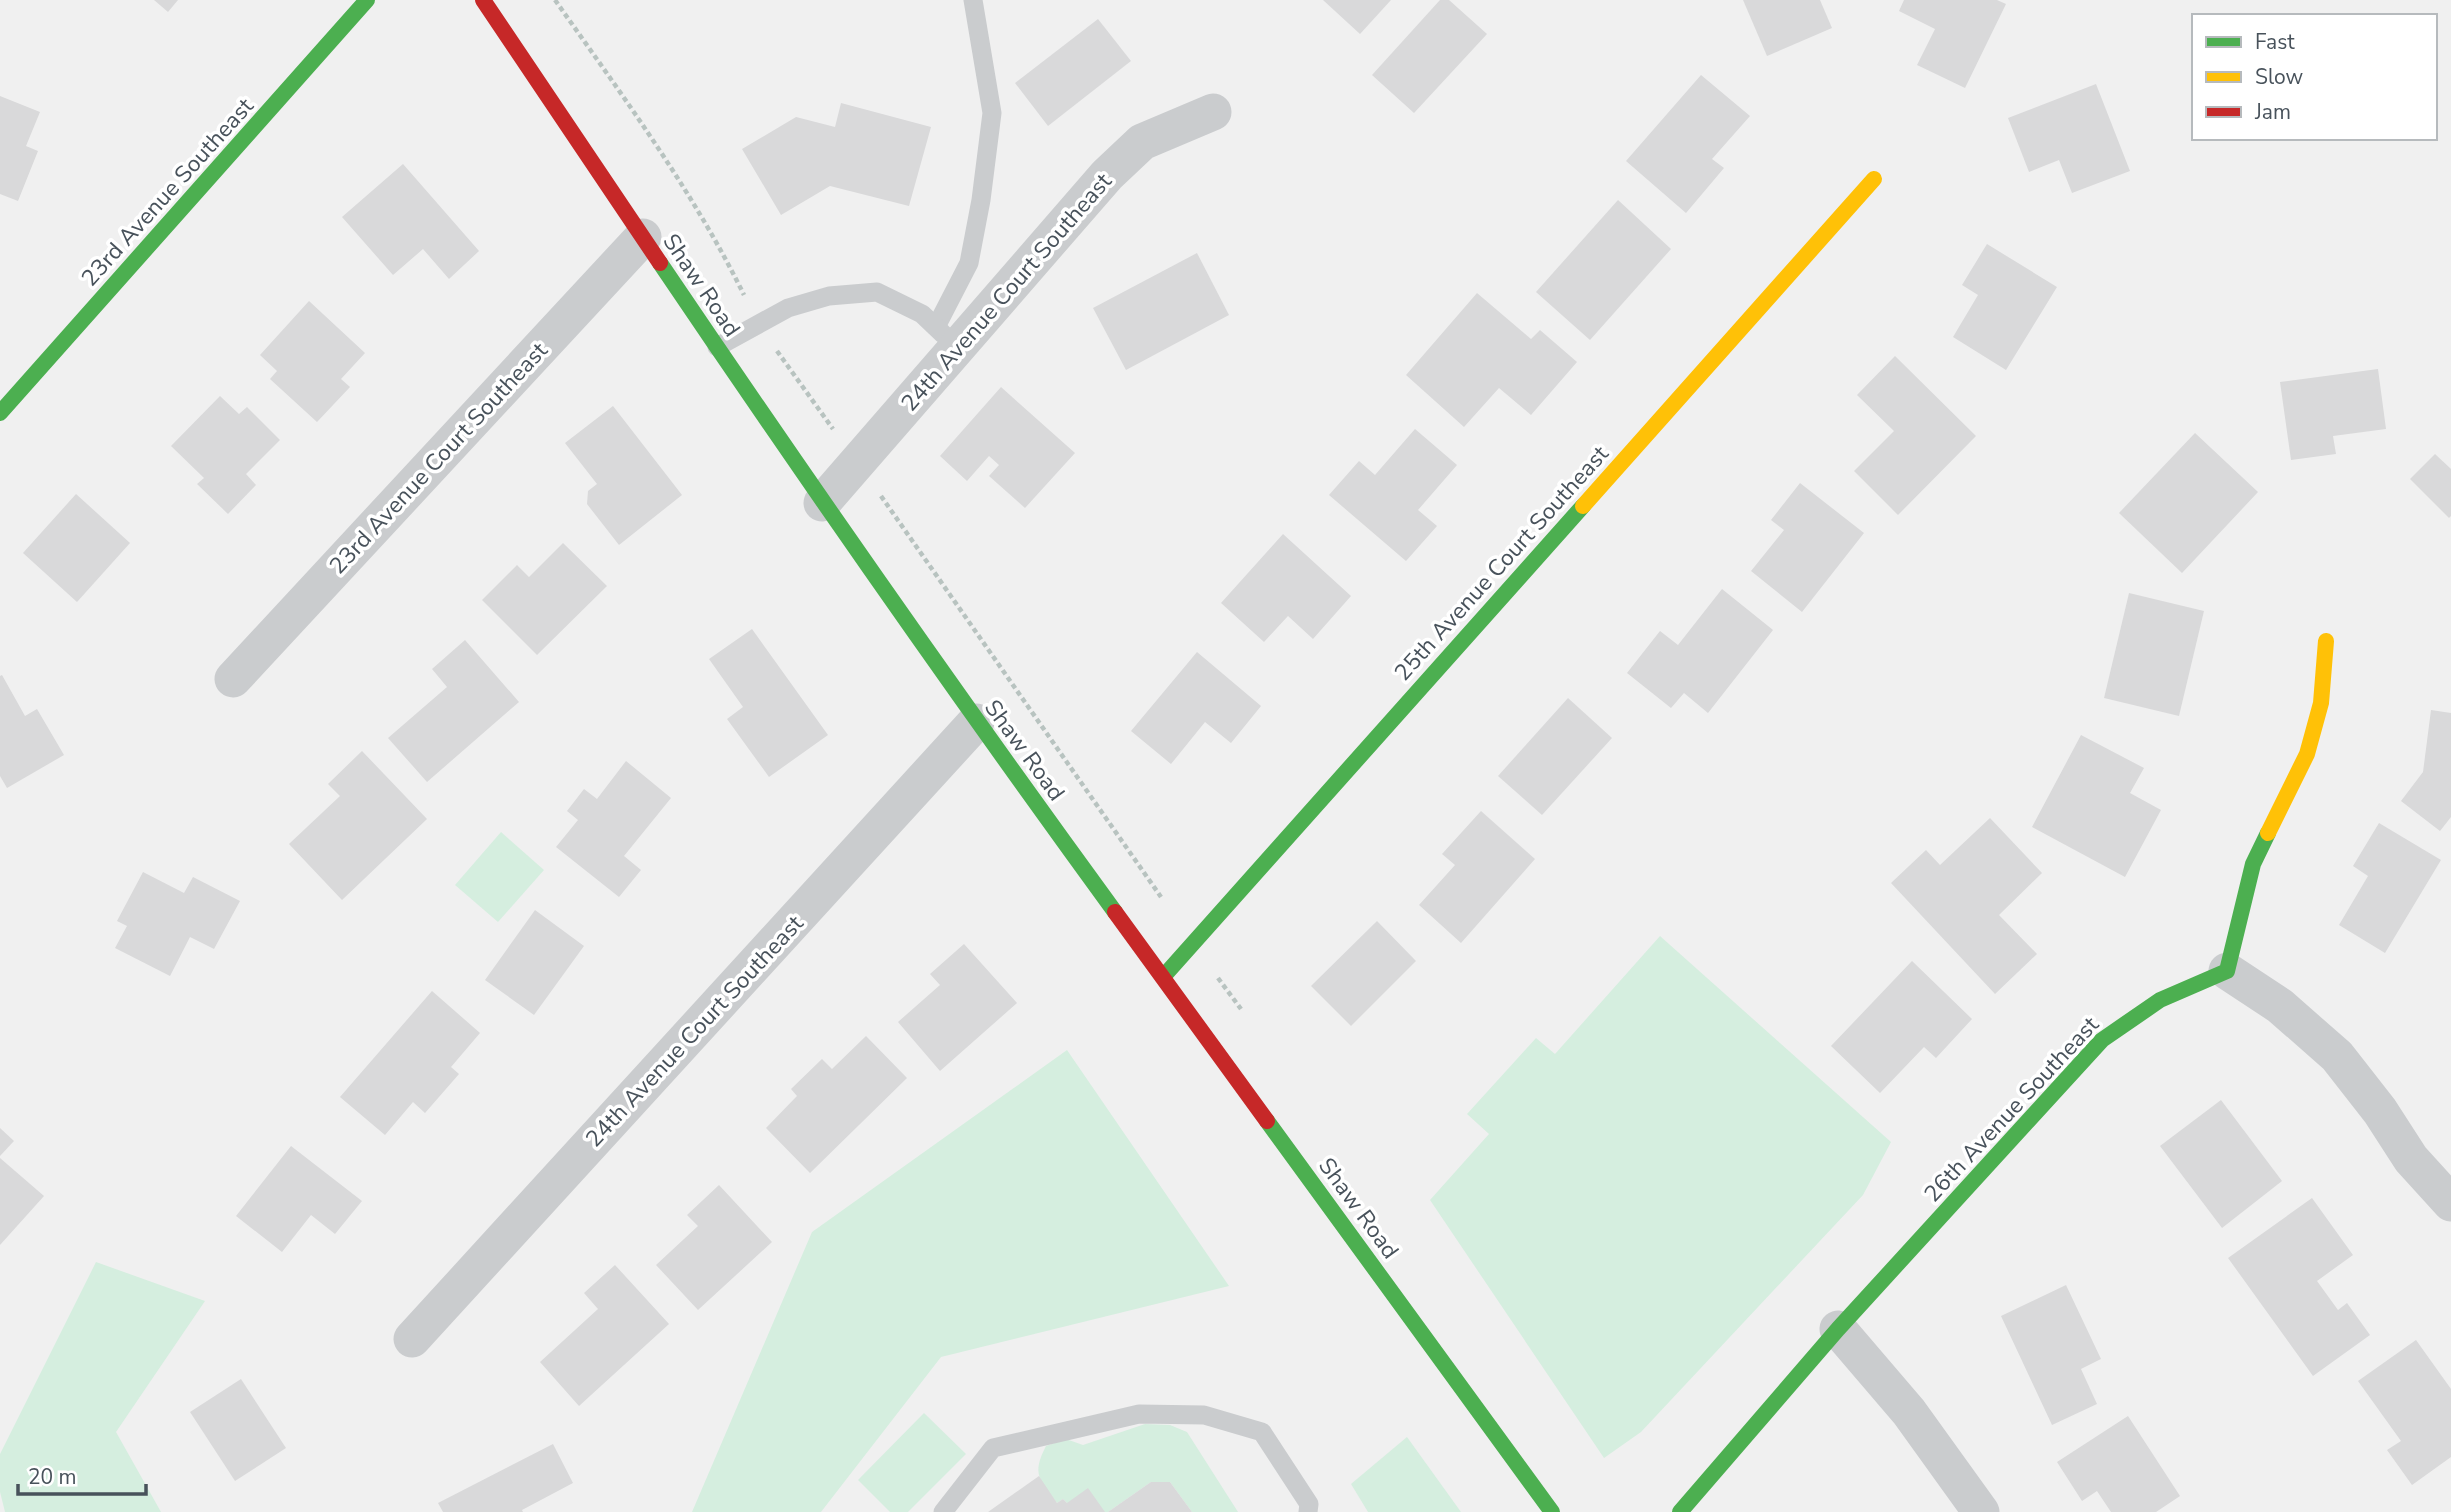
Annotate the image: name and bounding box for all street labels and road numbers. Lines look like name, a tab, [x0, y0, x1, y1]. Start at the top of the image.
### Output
street label: 23rd Avenue Southeast	[74, 91, 261, 293]
street label: 24th Avenue Court Southeast	[894, 166, 1119, 418]
street label: Shaw Road	[656, 228, 747, 343]
street label: 23rd Avenue Court Southeast	[322, 335, 555, 581]
street label: 25th Avenue Court Southeast	[1387, 438, 1616, 688]
street label: Shaw Road	[977, 693, 1072, 807]
street label: 24th Avenue Court Southeast	[579, 908, 811, 1154]
street label: 26th Avenue Southeast	[1917, 1009, 2106, 1209]
street label: Shaw Road	[1311, 1151, 1406, 1265]

